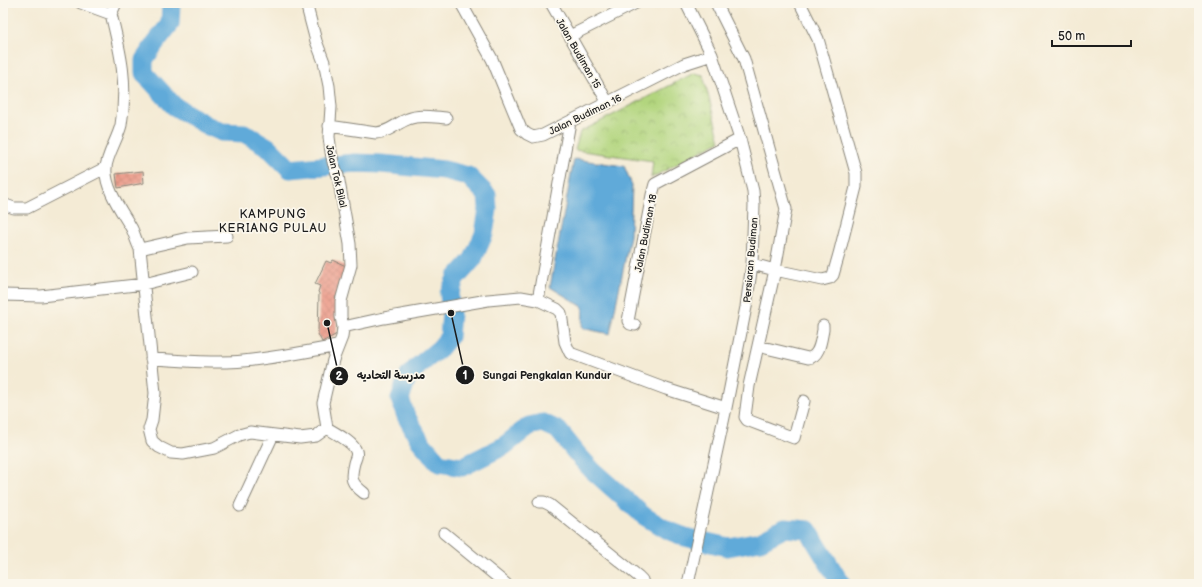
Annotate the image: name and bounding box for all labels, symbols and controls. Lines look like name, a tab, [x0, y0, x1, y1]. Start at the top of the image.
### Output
street label: Jalan Budiman 15	[553, 16, 603, 91]
scale bar	[1052, 22, 1131, 48]
text: 50 m	[1058, 29, 1085, 44]
street label: Jalan Budiman 16	[547, 92, 624, 138]
street label: Jalan Tok Bilal	[323, 144, 349, 209]
street label: Jalan Budiman 18	[633, 193, 659, 273]
district label: KAMPUNG KERIANG PULAU	[219, 207, 327, 236]
street label: Persiaran Budiman	[741, 216, 761, 303]
callout: Sungai Pengkalan Kundur	[455, 363, 619, 386]
callout: مدرسة التحاديه	[329, 364, 434, 387]
text: 1	[462, 368, 468, 383]
text: 2	[335, 369, 343, 384]
text: مدرسة التحاديه	[357, 369, 425, 382]
text: Sungai Pengkalan Kundur	[483, 369, 612, 382]

